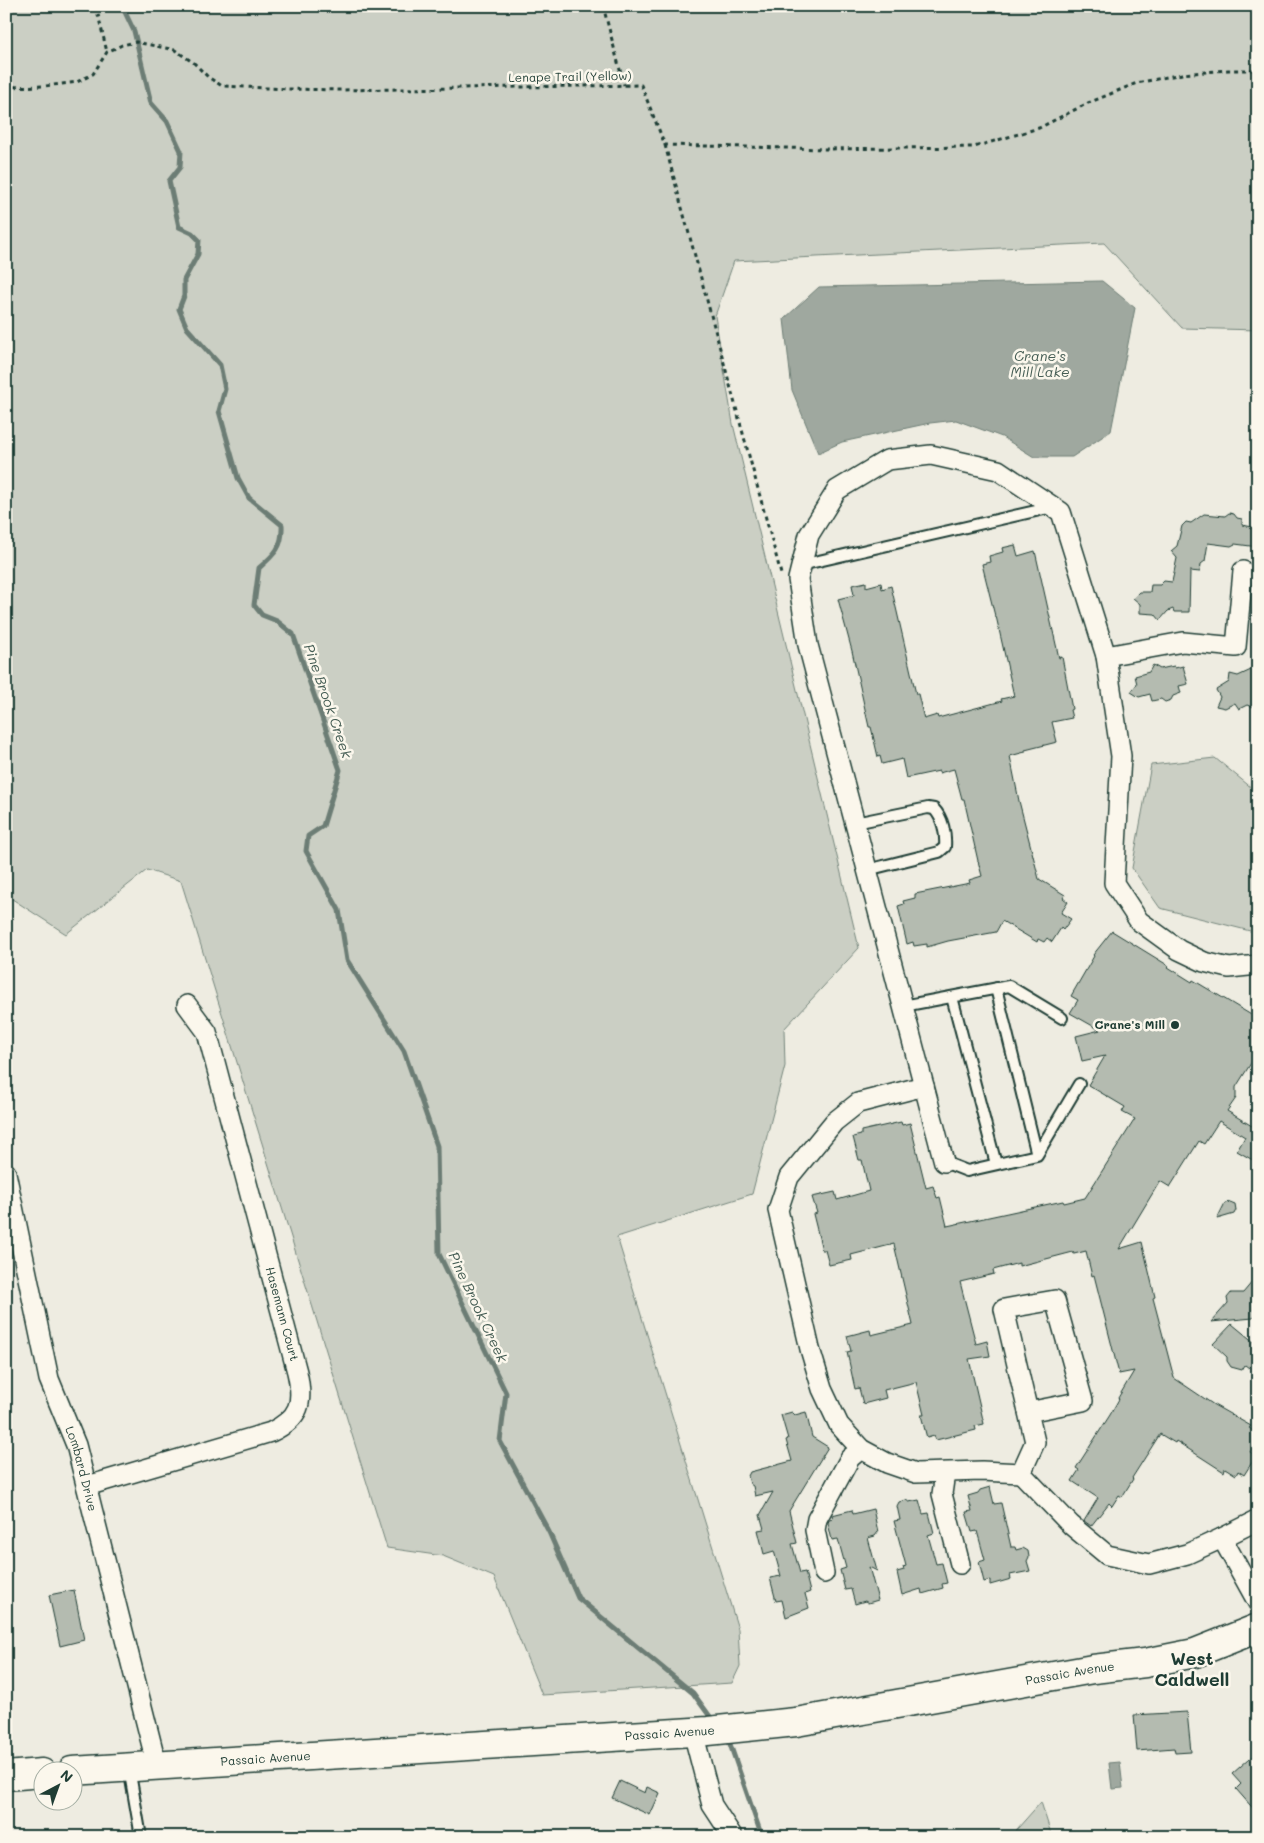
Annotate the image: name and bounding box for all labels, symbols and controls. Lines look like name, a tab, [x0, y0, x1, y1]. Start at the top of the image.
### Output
street label: Lenape Trail (Yellow)	[508, 67, 632, 85]
water label: Crane's Mill Lake	[1010, 346, 1070, 381]
water label: Pine Brook Creek	[300, 641, 357, 761]
place label: Crane's Mill	[1095, 1016, 1165, 1032]
marker: Crane's Mill	[1169, 1019, 1181, 1031]
water label: Pine Brook Creek	[445, 1248, 513, 1366]
street label: Hasemann Court	[263, 1265, 303, 1363]
street label: Lombard Drive	[62, 1424, 101, 1513]
district label: West Caldwell	[1155, 1646, 1229, 1691]
street label: Passaic Avenue	[1024, 1658, 1115, 1688]
street label: Passaic Avenue	[624, 1721, 716, 1743]
street label: Passaic Avenue	[220, 1747, 311, 1769]
north arrow	[32, 1760, 82, 1810]
text: N	[57, 1765, 77, 1786]

